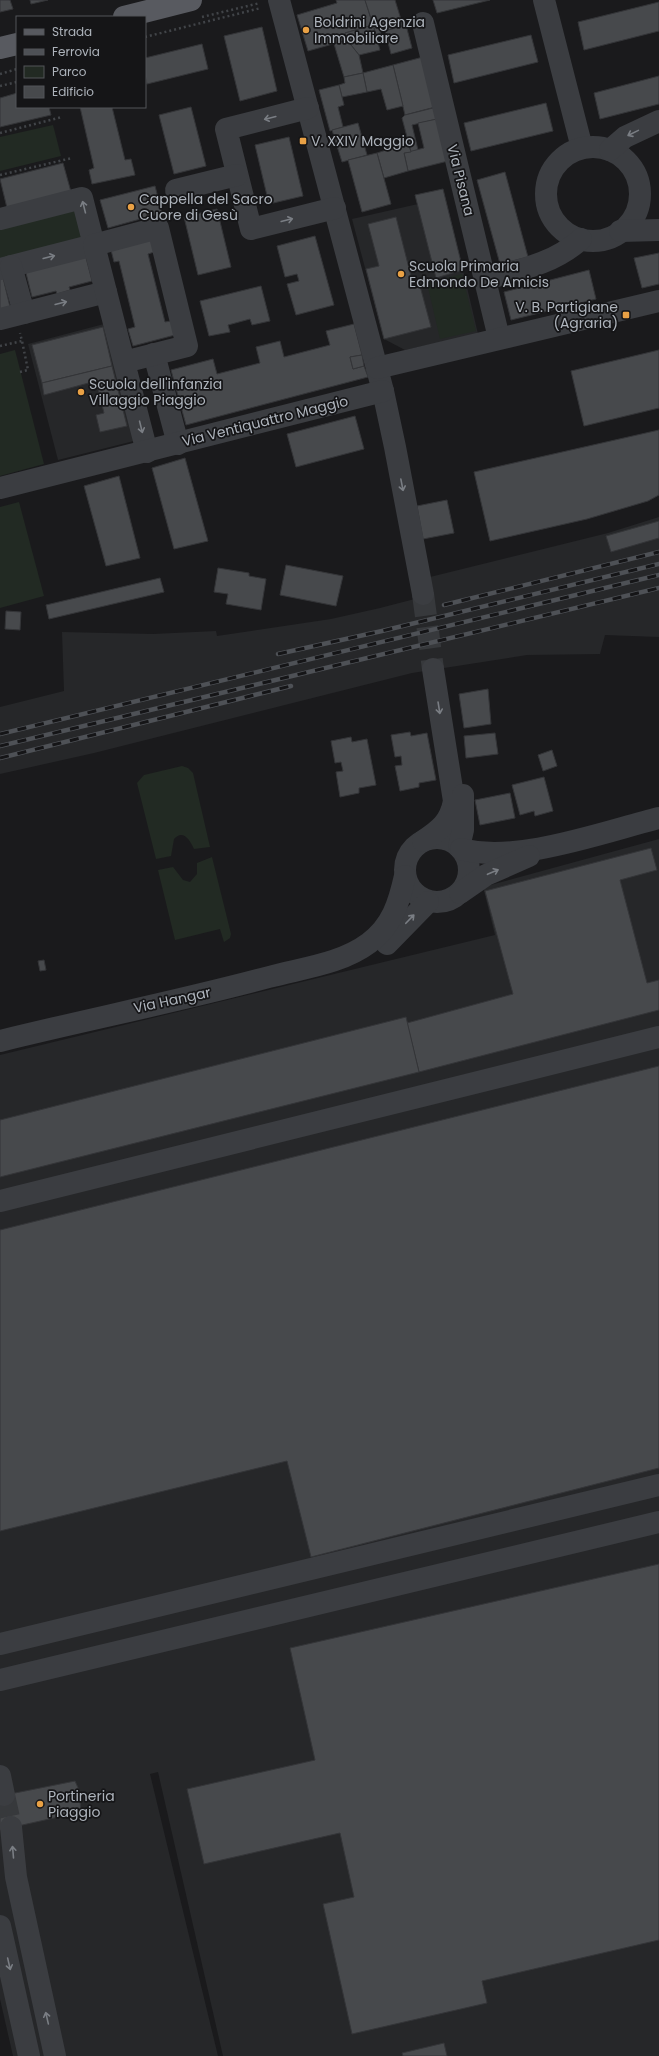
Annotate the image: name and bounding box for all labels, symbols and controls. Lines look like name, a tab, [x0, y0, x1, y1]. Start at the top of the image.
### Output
place label: Boldrini Agenzia Immobiliare	[314, 12, 425, 48]
legend	[16, 16, 146, 108]
text: Strada	[52, 23, 92, 40]
marker: Boldrini Agenzia Immobiliare	[301, 25, 311, 35]
text: Ferrovia	[52, 43, 100, 60]
text: Parco	[52, 63, 87, 80]
text: Edificio	[52, 83, 94, 100]
one-way arrow	[264, 114, 277, 122]
one-way arrow	[627, 130, 639, 137]
place label: V. XXIV Maggio	[311, 131, 414, 151]
marker: V. XXIV Maggio	[298, 136, 308, 146]
street label: Via Pisana	[442, 142, 480, 218]
place label: Cappella del Sacro Cuore di Gesù	[139, 189, 273, 225]
one-way arrow	[80, 201, 88, 214]
marker: Cappella del Sacro Cuore di Gesù	[126, 202, 136, 212]
one-way arrow	[280, 216, 293, 223]
one-way arrow	[42, 252, 55, 260]
place label: Scuola Primaria Edmondo De Amicis	[409, 256, 549, 292]
marker: Scuola Primaria Edmondo De Amicis	[396, 269, 406, 279]
place label: V. B. Partigiane (Agraria)	[515, 297, 618, 333]
one-way arrow	[55, 299, 68, 307]
marker: V. B. Partigiane (Agraria)	[621, 310, 631, 320]
place label: Scuola dell'infanzia Villaggio Piaggio	[89, 374, 222, 410]
marker: Scuola dell'infanzia Villaggio Piaggio	[76, 387, 86, 397]
street label: Via Ventiquattro Maggio	[180, 391, 350, 451]
one-way arrow	[138, 420, 145, 433]
one-way arrow	[398, 478, 406, 491]
one-way arrow	[436, 701, 444, 714]
one-way arrow	[487, 868, 499, 875]
one-way arrow	[405, 914, 415, 924]
street label: Via Hangar	[132, 982, 212, 1018]
place label: Portineria Piaggio	[48, 1786, 115, 1822]
marker: Portineria Piaggio	[35, 1799, 45, 1809]
one-way arrow	[10, 1846, 17, 1859]
one-way arrow	[5, 1958, 13, 1971]
one-way arrow	[42, 2012, 50, 2025]

